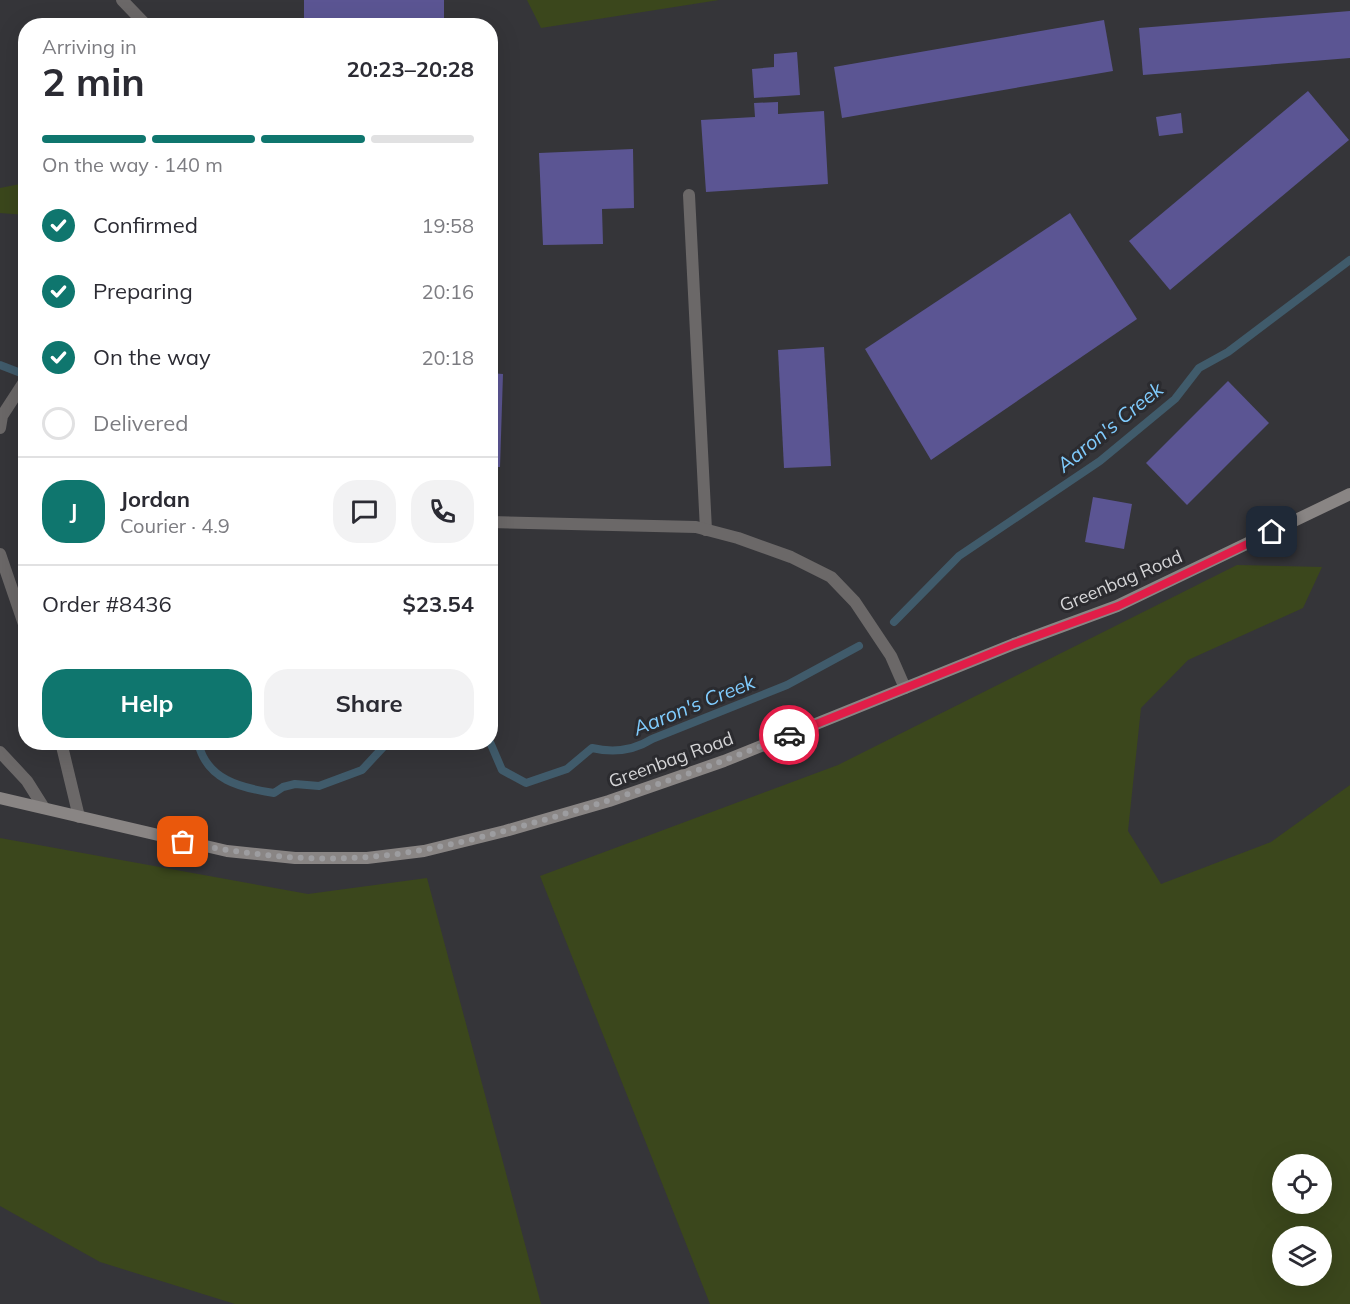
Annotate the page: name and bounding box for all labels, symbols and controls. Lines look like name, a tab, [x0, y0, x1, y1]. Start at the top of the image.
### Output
text: Arriving in	[42, 34, 137, 59]
text: 20:23–20:28	[346, 55, 474, 83]
text: 2 min	[42, 57, 145, 106]
text: On the way · 140 m	[42, 152, 223, 177]
icon: check	[42, 209, 75, 242]
text: Confirmed	[93, 211, 198, 239]
text: 19:58	[421, 213, 474, 238]
icon: check	[42, 275, 75, 308]
text: Preparing	[93, 277, 193, 305]
text: 20:16	[421, 279, 474, 304]
icon: check	[42, 341, 75, 374]
text: On the way	[93, 343, 211, 371]
text: 20:18	[421, 345, 474, 370]
water label: Aaron's Creek	[1051, 376, 1168, 478]
text: Delivered	[93, 409, 188, 437]
button: chat	[333, 480, 396, 543]
button: phone	[411, 480, 474, 543]
text: Jordan	[120, 485, 190, 513]
text: J	[70, 497, 77, 525]
pin	[1246, 506, 1297, 557]
text: Courier · 4.9	[120, 513, 230, 538]
icon: home	[1255, 515, 1288, 548]
street label: Greenbag Road	[1056, 544, 1186, 617]
text: Order #8436	[42, 590, 172, 618]
text: $23.54	[403, 590, 474, 618]
water label: Aaron's Creek	[628, 668, 759, 741]
button: Help	[42, 669, 252, 738]
button: Share	[264, 669, 474, 738]
courier	[759, 705, 819, 765]
icon: car	[773, 719, 806, 752]
street label: Greenbag Road	[605, 726, 736, 793]
pin	[157, 816, 208, 867]
icon: bag	[166, 825, 199, 858]
map controls	[1272, 1154, 1332, 1286]
button: locate	[1272, 1154, 1332, 1214]
button: layers	[1272, 1226, 1332, 1286]

